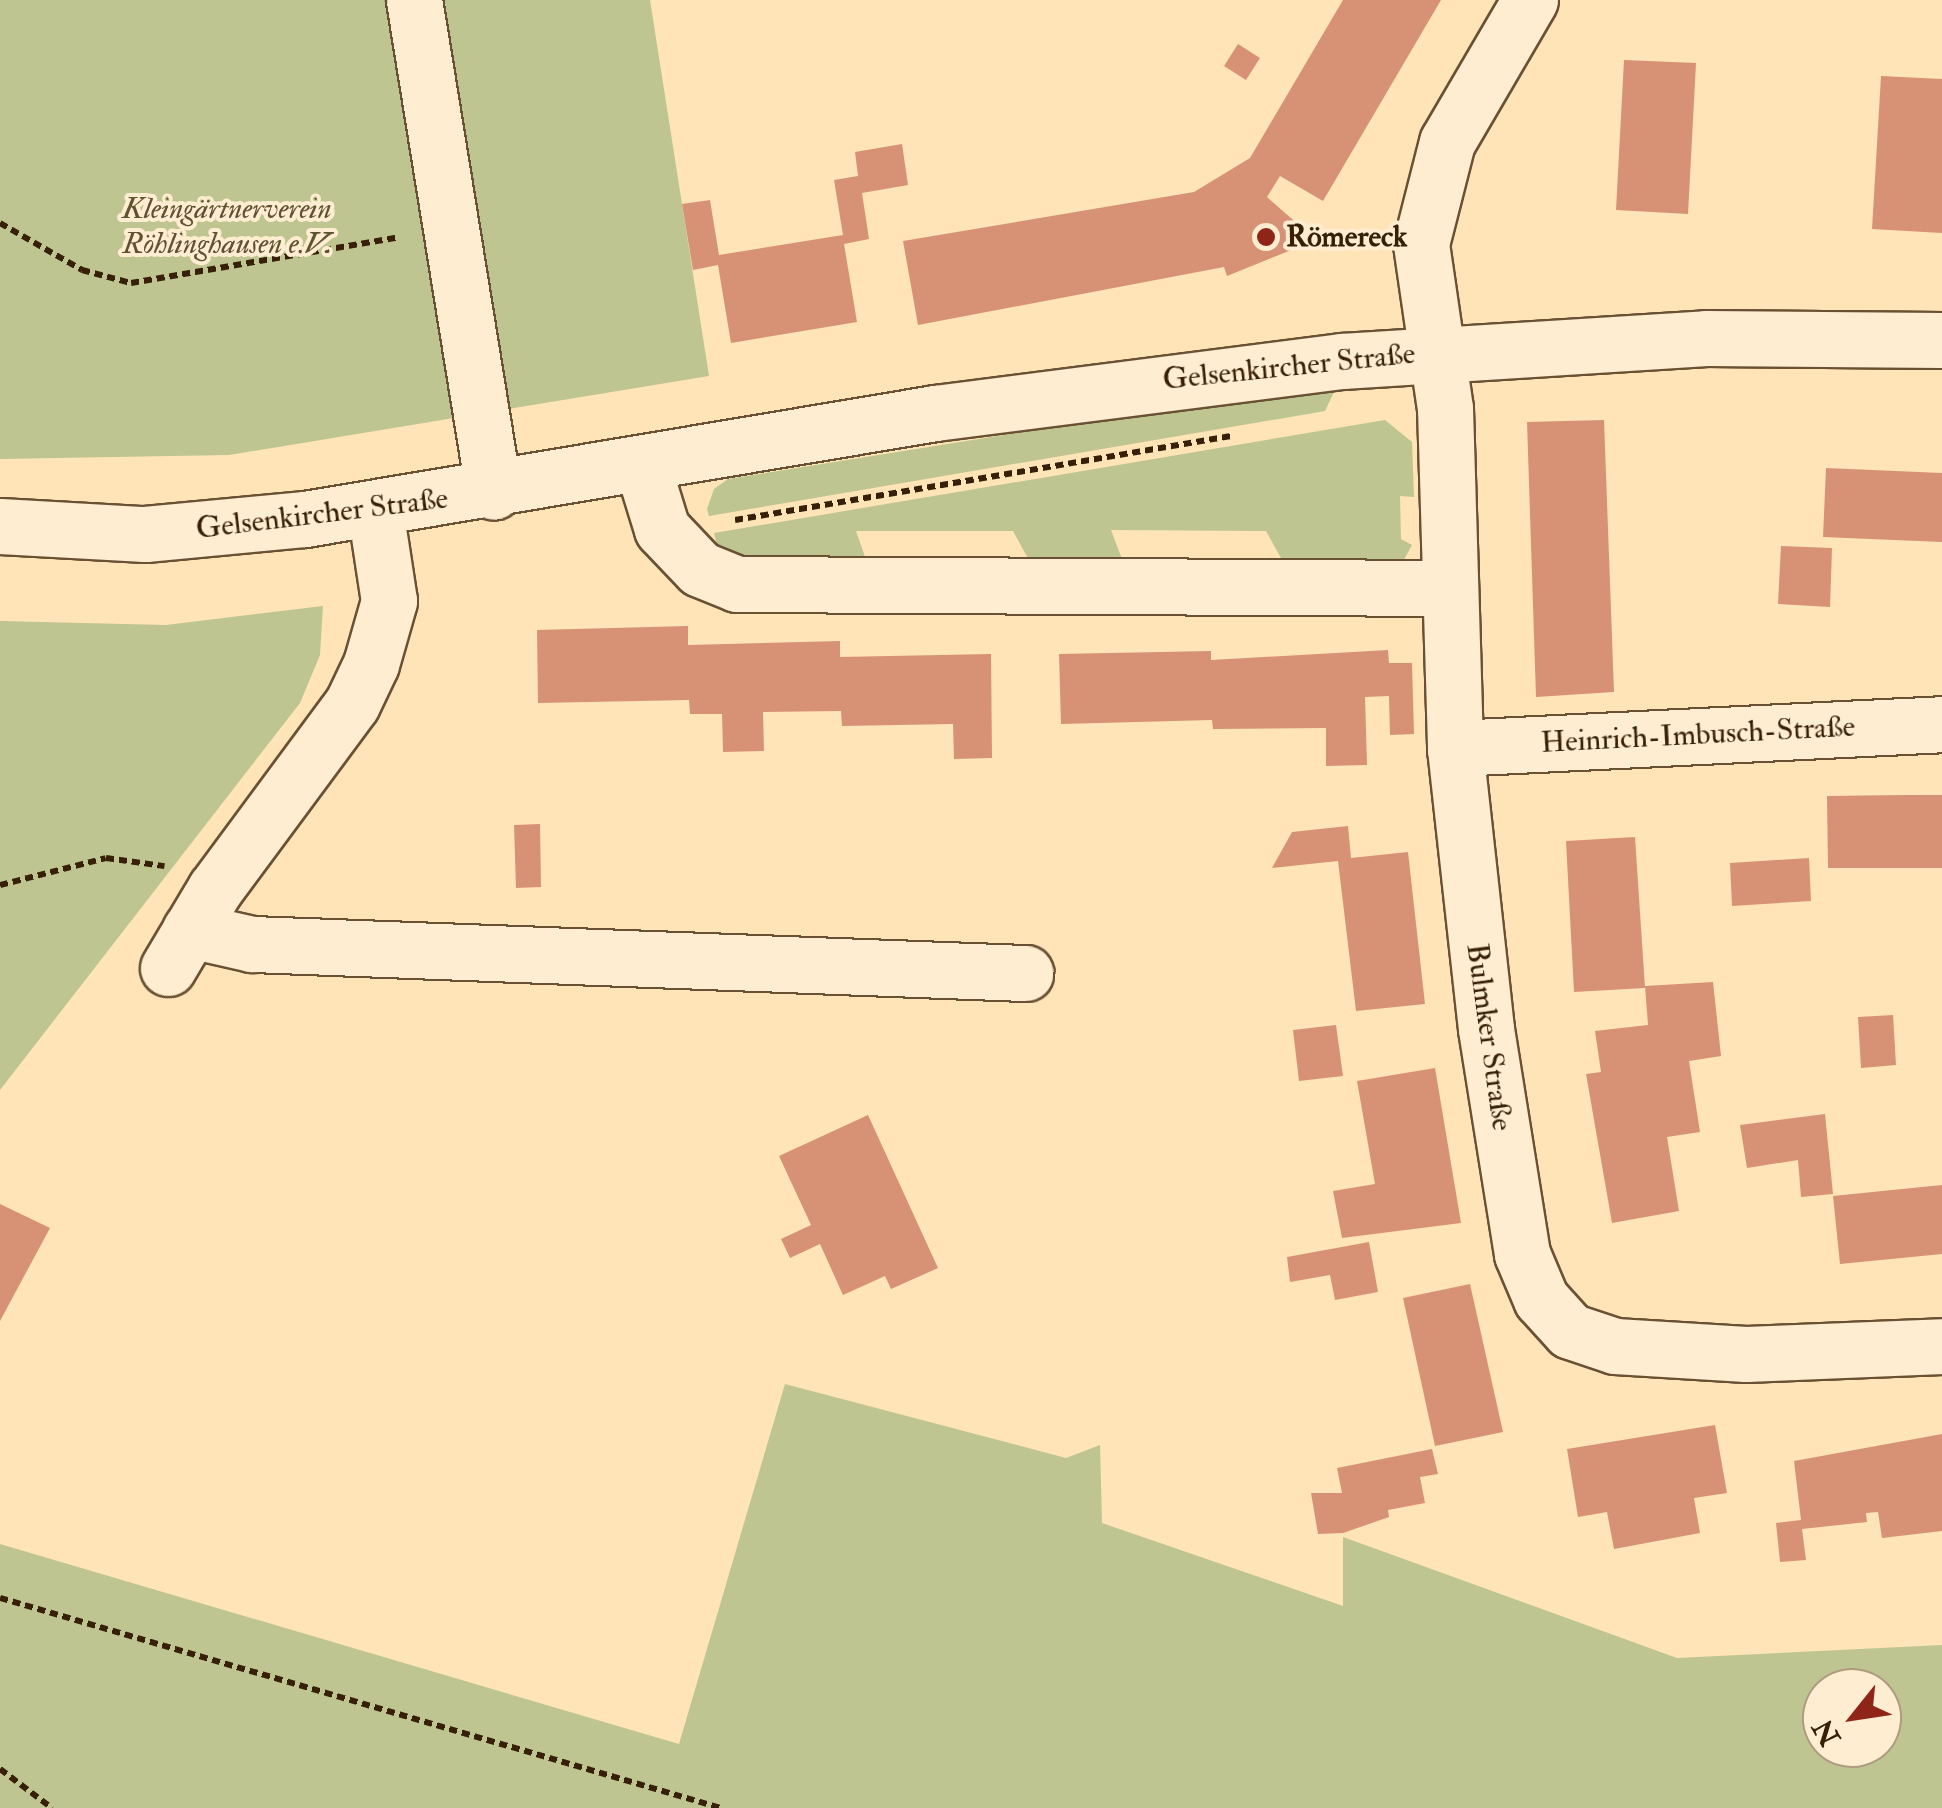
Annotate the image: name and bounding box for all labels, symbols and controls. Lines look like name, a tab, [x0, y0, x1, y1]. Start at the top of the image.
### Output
park label: Kleingärtnerverein Röhlinghausen e.V.	[122, 191, 332, 262]
place label: Römereck	[1286, 219, 1407, 255]
marker: Römereck	[1255, 226, 1277, 248]
street label: Gelsenkircher Straße	[1161, 336, 1417, 398]
street label: Gelsenkircher Straße	[194, 481, 450, 547]
street label: Heinrich-Imbusch-Straße	[1540, 709, 1856, 761]
street label: Bulmker Straße	[1458, 941, 1520, 1133]
north arrow	[1802, 1668, 1902, 1768]
text: N	[1806, 1713, 1849, 1752]

